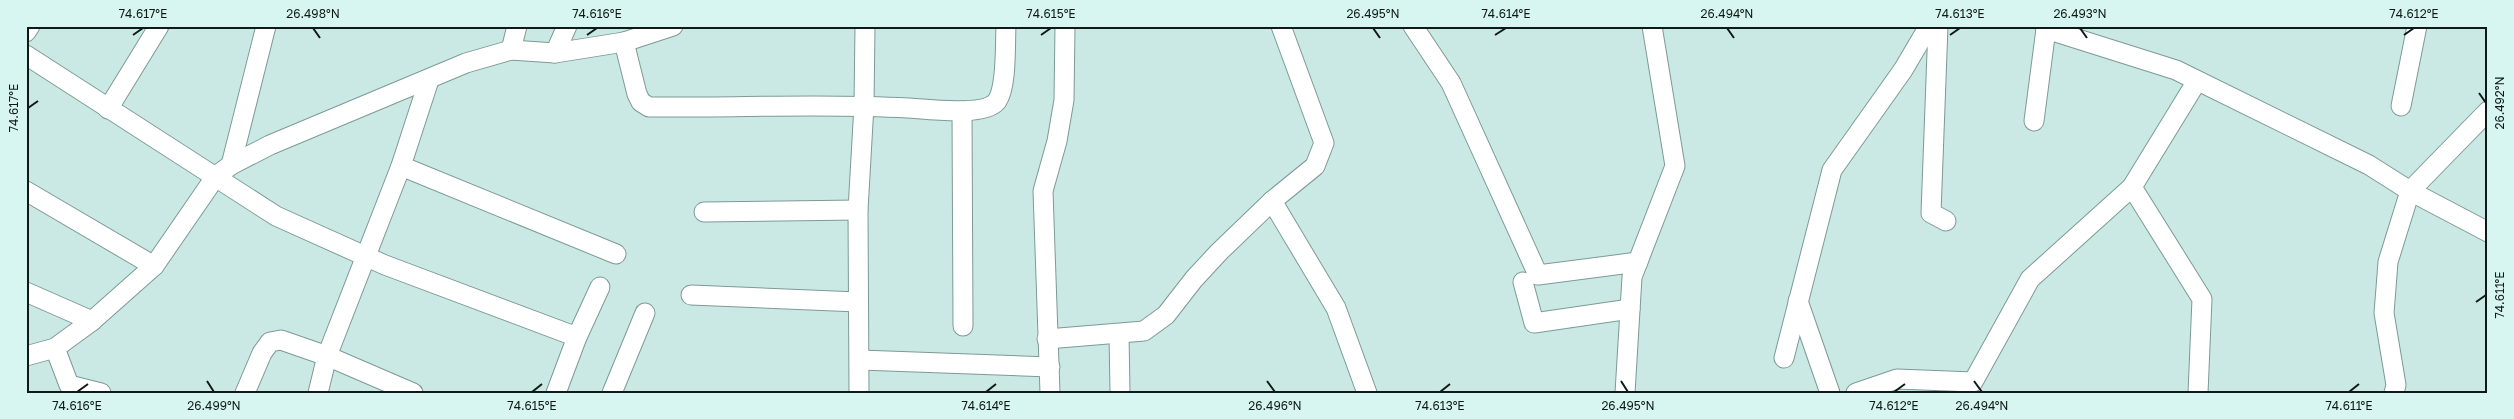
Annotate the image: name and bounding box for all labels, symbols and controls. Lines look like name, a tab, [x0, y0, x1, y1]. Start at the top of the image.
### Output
text: 74.617°E	[119, 6, 167, 21]
text: 26.498°N	[286, 6, 340, 21]
text: 74.616°E	[572, 6, 622, 21]
text: 74.615°E	[1026, 6, 1076, 21]
text: 26.495°N	[1346, 6, 1400, 21]
text: 74.614°E	[1481, 6, 1531, 21]
text: 26.494°N	[1701, 6, 1753, 21]
text: 74.613°E	[1935, 6, 1985, 21]
text: 26.493°N	[2053, 6, 2107, 21]
text: 74.612°E	[2389, 6, 2439, 21]
text: 26.492°N	[2492, 76, 2507, 130]
text: 74.617°E	[6, 84, 21, 132]
text: 74.611°E	[2492, 271, 2507, 319]
text: 74.616°E	[52, 398, 102, 413]
text: 26.499°N	[187, 398, 241, 413]
text: 74.615°E	[507, 398, 557, 413]
text: 74.614°E	[961, 398, 1011, 413]
text: 26.496°N	[1248, 398, 1302, 413]
text: 74.613°E	[1415, 398, 1465, 413]
text: 26.495°N	[1601, 398, 1655, 413]
text: 74.612°E	[1869, 398, 1919, 413]
text: 26.494°N	[1956, 398, 2008, 413]
text: 74.611°E	[2325, 398, 2373, 413]

